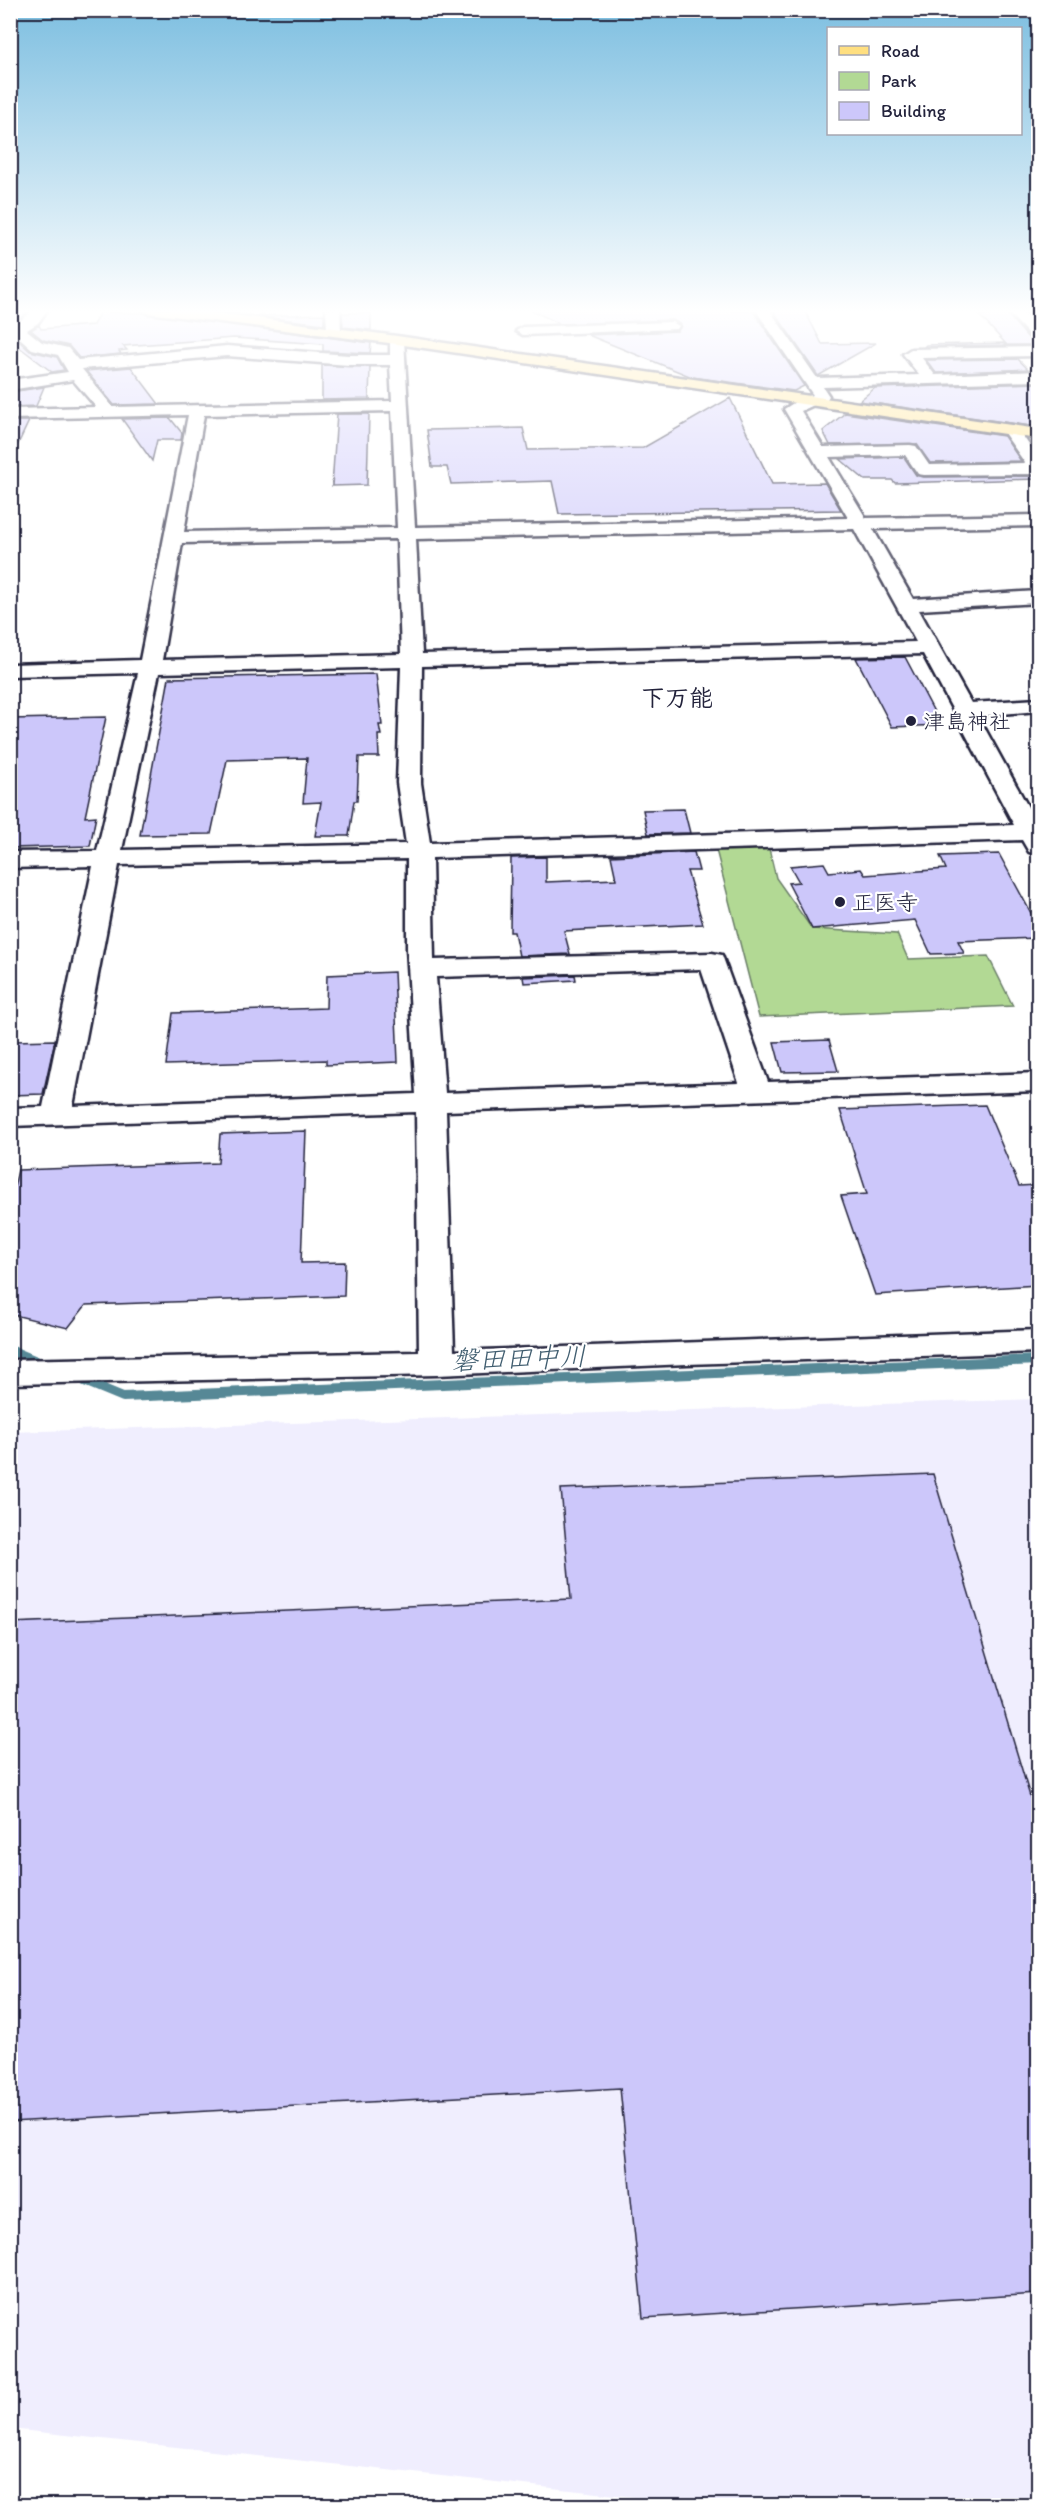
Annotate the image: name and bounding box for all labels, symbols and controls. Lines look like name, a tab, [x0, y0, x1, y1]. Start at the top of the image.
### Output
legend	[827, 27, 1022, 135]
text: Road	[881, 40, 920, 62]
text: Park	[881, 70, 916, 92]
text: Building	[881, 100, 947, 122]
district label: 下万能	[641, 683, 713, 712]
place label: 津島神社	[923, 708, 1011, 735]
marker: 津島神社	[904, 714, 918, 728]
place label: 正医寺	[852, 889, 918, 916]
marker: 正医寺	[833, 895, 847, 909]
water label: 磐田田中川	[451, 1339, 587, 1377]

